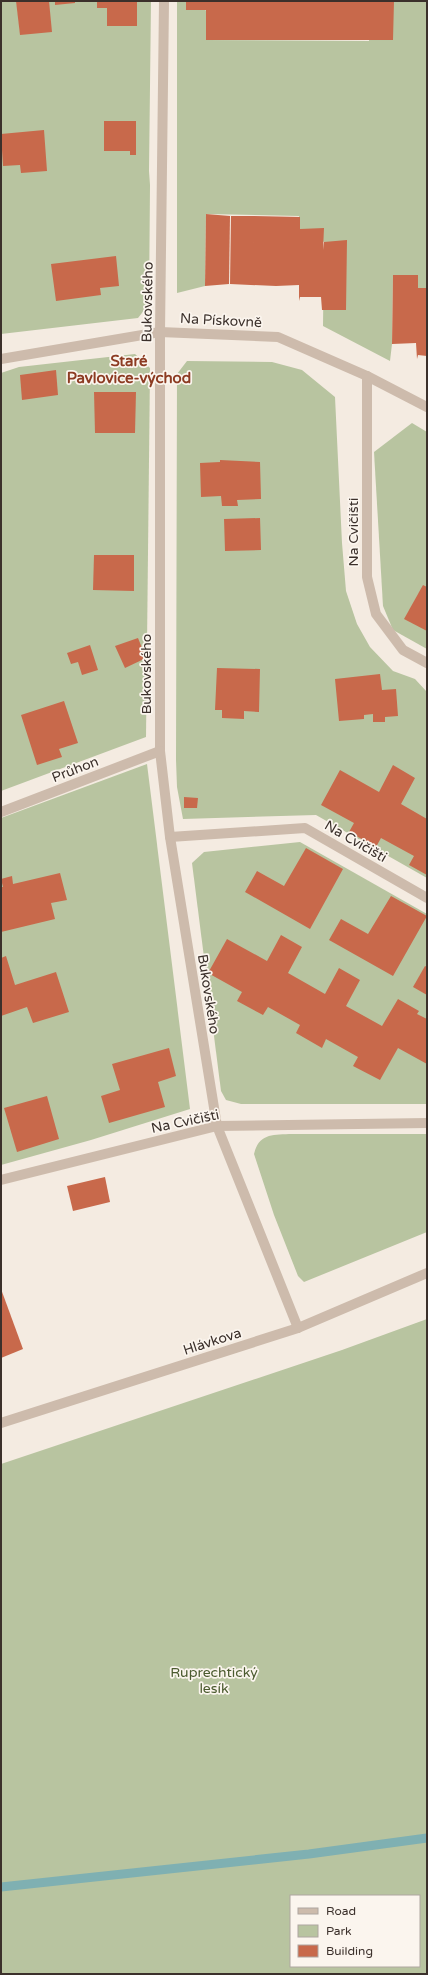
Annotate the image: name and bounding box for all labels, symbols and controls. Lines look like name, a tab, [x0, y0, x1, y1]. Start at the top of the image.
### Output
street label: Bukovského	[138, 262, 157, 342]
street label: Na Pískovně	[180, 310, 262, 331]
district label: Staré Pavlovice-východ	[67, 352, 191, 388]
street label: Na Cvičišti	[345, 497, 362, 567]
street label: Bukovského	[138, 634, 155, 714]
street label: Průhon	[49, 753, 101, 786]
street label: Na Cvičišti	[322, 817, 390, 866]
street label: Bukovského	[194, 953, 223, 1035]
street label: Na Cvičišti	[150, 1106, 221, 1137]
street label: Hlávkova	[181, 1324, 243, 1359]
park label: Ruprechtický lesík	[170, 1664, 258, 1697]
legend	[290, 1895, 420, 1967]
text: Road	[326, 1904, 356, 1918]
text: Park	[326, 1924, 352, 1938]
text: Building	[326, 1944, 373, 1958]

